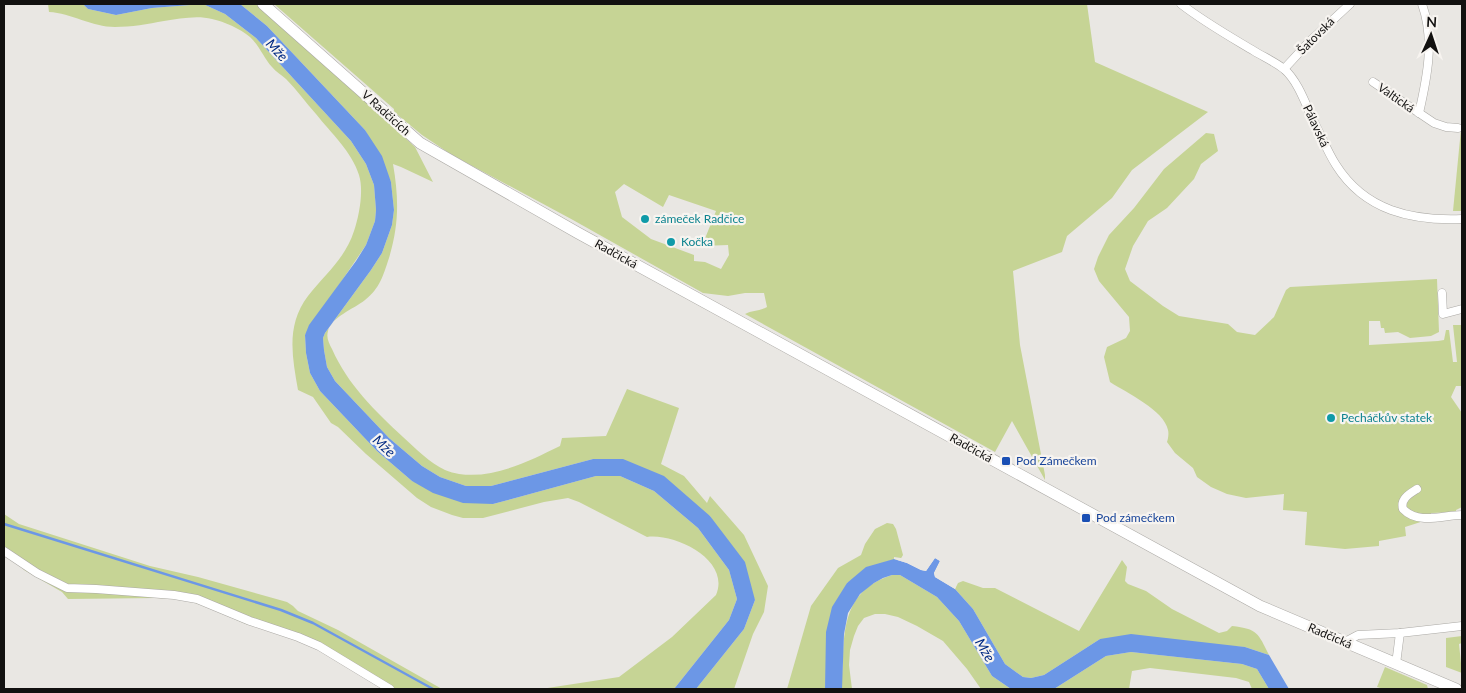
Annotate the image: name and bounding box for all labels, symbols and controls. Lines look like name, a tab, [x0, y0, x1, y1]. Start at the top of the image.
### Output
north arrow	[1406, 10, 1456, 60]
text: N	[1426, 13, 1438, 30]
street label: Šatovská	[1294, 14, 1337, 57]
water label: Mže	[263, 35, 292, 65]
street label: Valtická	[1375, 80, 1417, 116]
street label: V Radčicích	[359, 87, 414, 138]
street label: Pálavská	[1300, 102, 1333, 149]
place label: zámeček Radčice	[655, 211, 744, 226]
marker: zámeček Radčice	[639, 213, 651, 225]
place label: Kočka	[681, 234, 713, 249]
street label: Radčická	[592, 236, 640, 271]
marker: Kočka	[665, 236, 677, 248]
place label: Pecháčkův statek	[1341, 410, 1433, 425]
marker: Pecháčkův statek	[1325, 412, 1337, 424]
street label: Radčická	[947, 430, 995, 465]
water label: Mže	[370, 431, 399, 460]
place label: Pod Zámečkem	[1016, 453, 1097, 468]
marker: Pod Zámečkem	[1000, 455, 1012, 467]
place label: Pod zámečkem	[1096, 510, 1175, 525]
marker: Pod zámečkem	[1080, 512, 1092, 524]
street label: Radčická	[1306, 620, 1355, 652]
water label: Mže	[972, 635, 999, 665]

